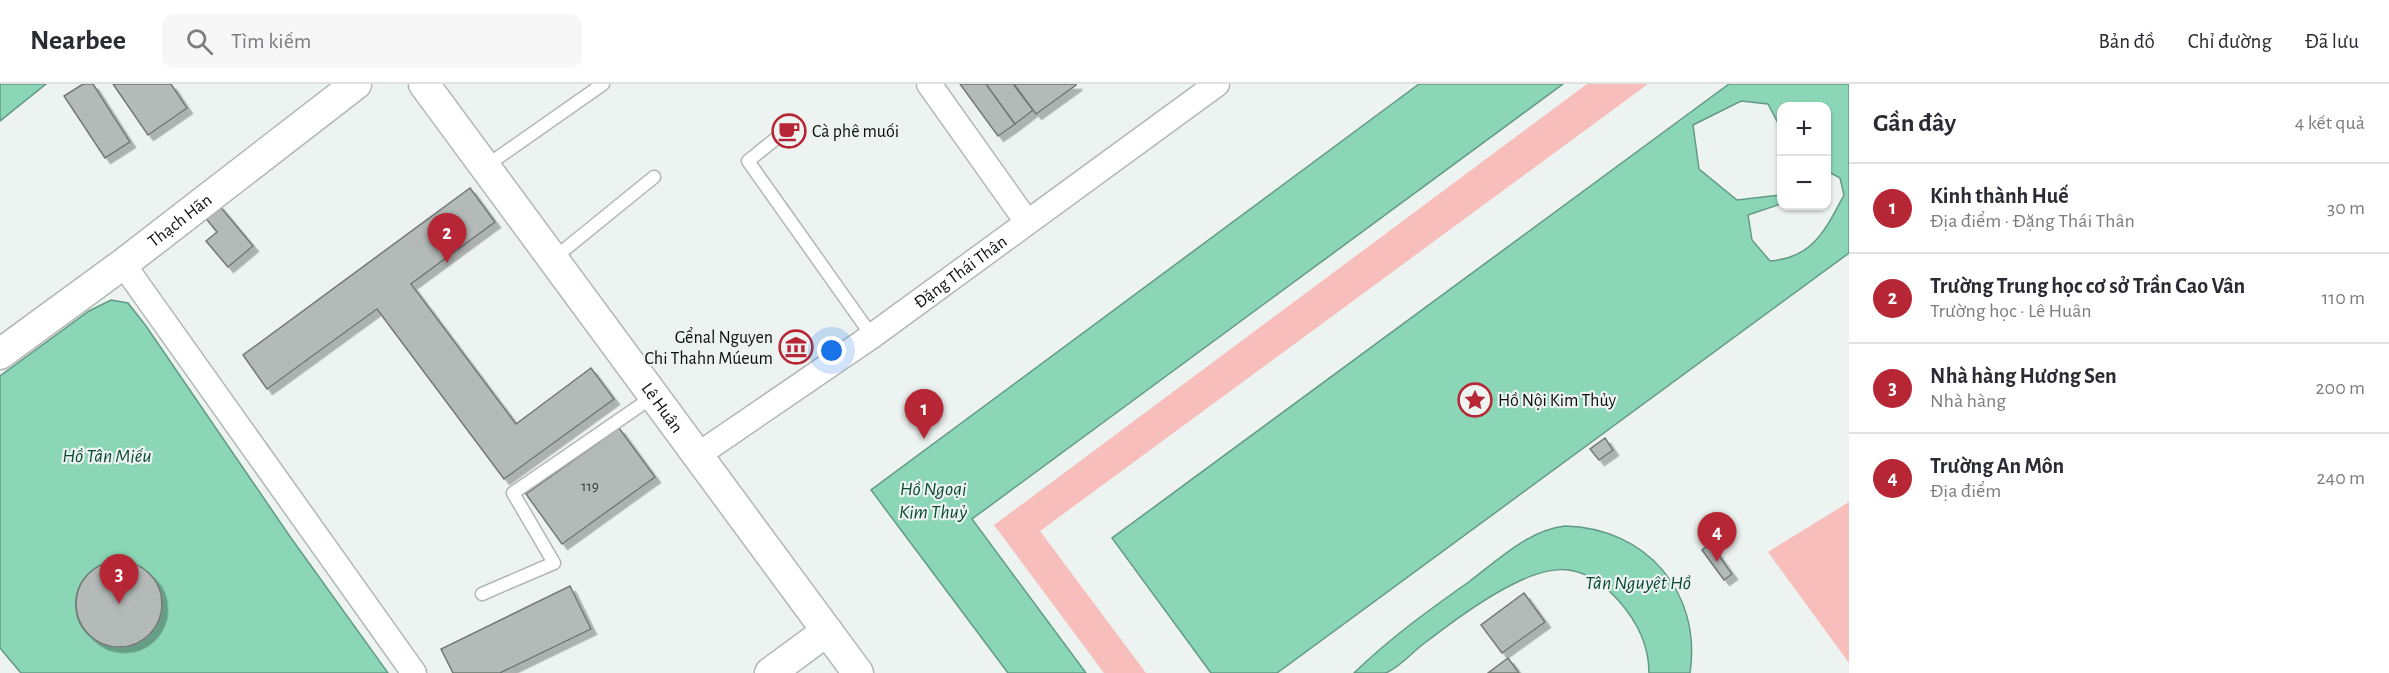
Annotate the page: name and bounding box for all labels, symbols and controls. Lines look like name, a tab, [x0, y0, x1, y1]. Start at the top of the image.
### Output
search box	[162, 14, 582, 68]
icon: search	[183, 25, 216, 58]
text: Nearbee	[30, 27, 126, 55]
text: Tìm kiếm	[231, 30, 311, 52]
text: Bản đồ	[2098, 31, 2155, 52]
text: Chỉ đường	[2188, 31, 2272, 52]
text: Đã lưu	[2305, 31, 2359, 52]
map controls	[1777, 102, 1831, 210]
button: +	[1777, 102, 1831, 156]
text: Gần đây	[1873, 110, 1956, 136]
cafe icon: Cà phê muối	[771, 113, 807, 149]
text: 4 kết quả	[2295, 113, 2365, 133]
place label: Cà phê muối	[812, 122, 899, 141]
button: −	[1777, 156, 1831, 210]
text: Kinh thành Huế	[1930, 185, 2069, 207]
street label: Thạch Hãn	[145, 191, 215, 251]
text: 1	[1889, 198, 1896, 218]
text: 30 m	[2327, 198, 2365, 218]
text: Địa điểm · Đặng Thái Thân	[1930, 211, 2135, 231]
pin: 2	[428, 214, 466, 263]
street label: Đặng Thái Thân	[911, 233, 1011, 312]
text: Trường Trung học cơ sở Trần Cao Vân	[1930, 275, 2245, 297]
text: 2	[1888, 288, 1897, 308]
text: 110 m	[2321, 288, 2365, 308]
text: Trường học · Lê Huân	[1930, 301, 2092, 321]
place label: Gểnal Nguyen Chi Thahn Múeum	[644, 327, 773, 368]
museum icon: Gểnal Nguyen Chi Thahn Múeum	[778, 329, 814, 365]
your location	[817, 336, 846, 365]
text: Nhà hàng Hương Sen	[1930, 365, 2117, 387]
text: 3	[1888, 378, 1897, 398]
text: 200 m	[2315, 378, 2365, 398]
street label: Lê Huân	[637, 380, 686, 437]
place icon: Hồ Nội Kim Thủy	[1457, 382, 1493, 418]
pin: 1	[904, 390, 944, 439]
place label: Hồ Nội Kim Thủy	[1498, 391, 1616, 410]
text: Nhà hàng	[1930, 391, 2006, 411]
water label: Hồ Tân Miếu	[62, 446, 152, 466]
text: Trường An Môn	[1930, 455, 2064, 477]
text: 4	[1887, 468, 1898, 488]
text: 240 m	[2316, 468, 2365, 488]
house number: 119	[581, 479, 599, 494]
water label: Hồ Ngoại Kim Thuỷ	[899, 479, 968, 522]
text: Địa điểm	[1930, 481, 2001, 501]
pin: 4	[1698, 512, 1736, 562]
pin: 3	[100, 554, 138, 604]
water label: Tân Nguyệt Hồ	[1585, 573, 1691, 593]

